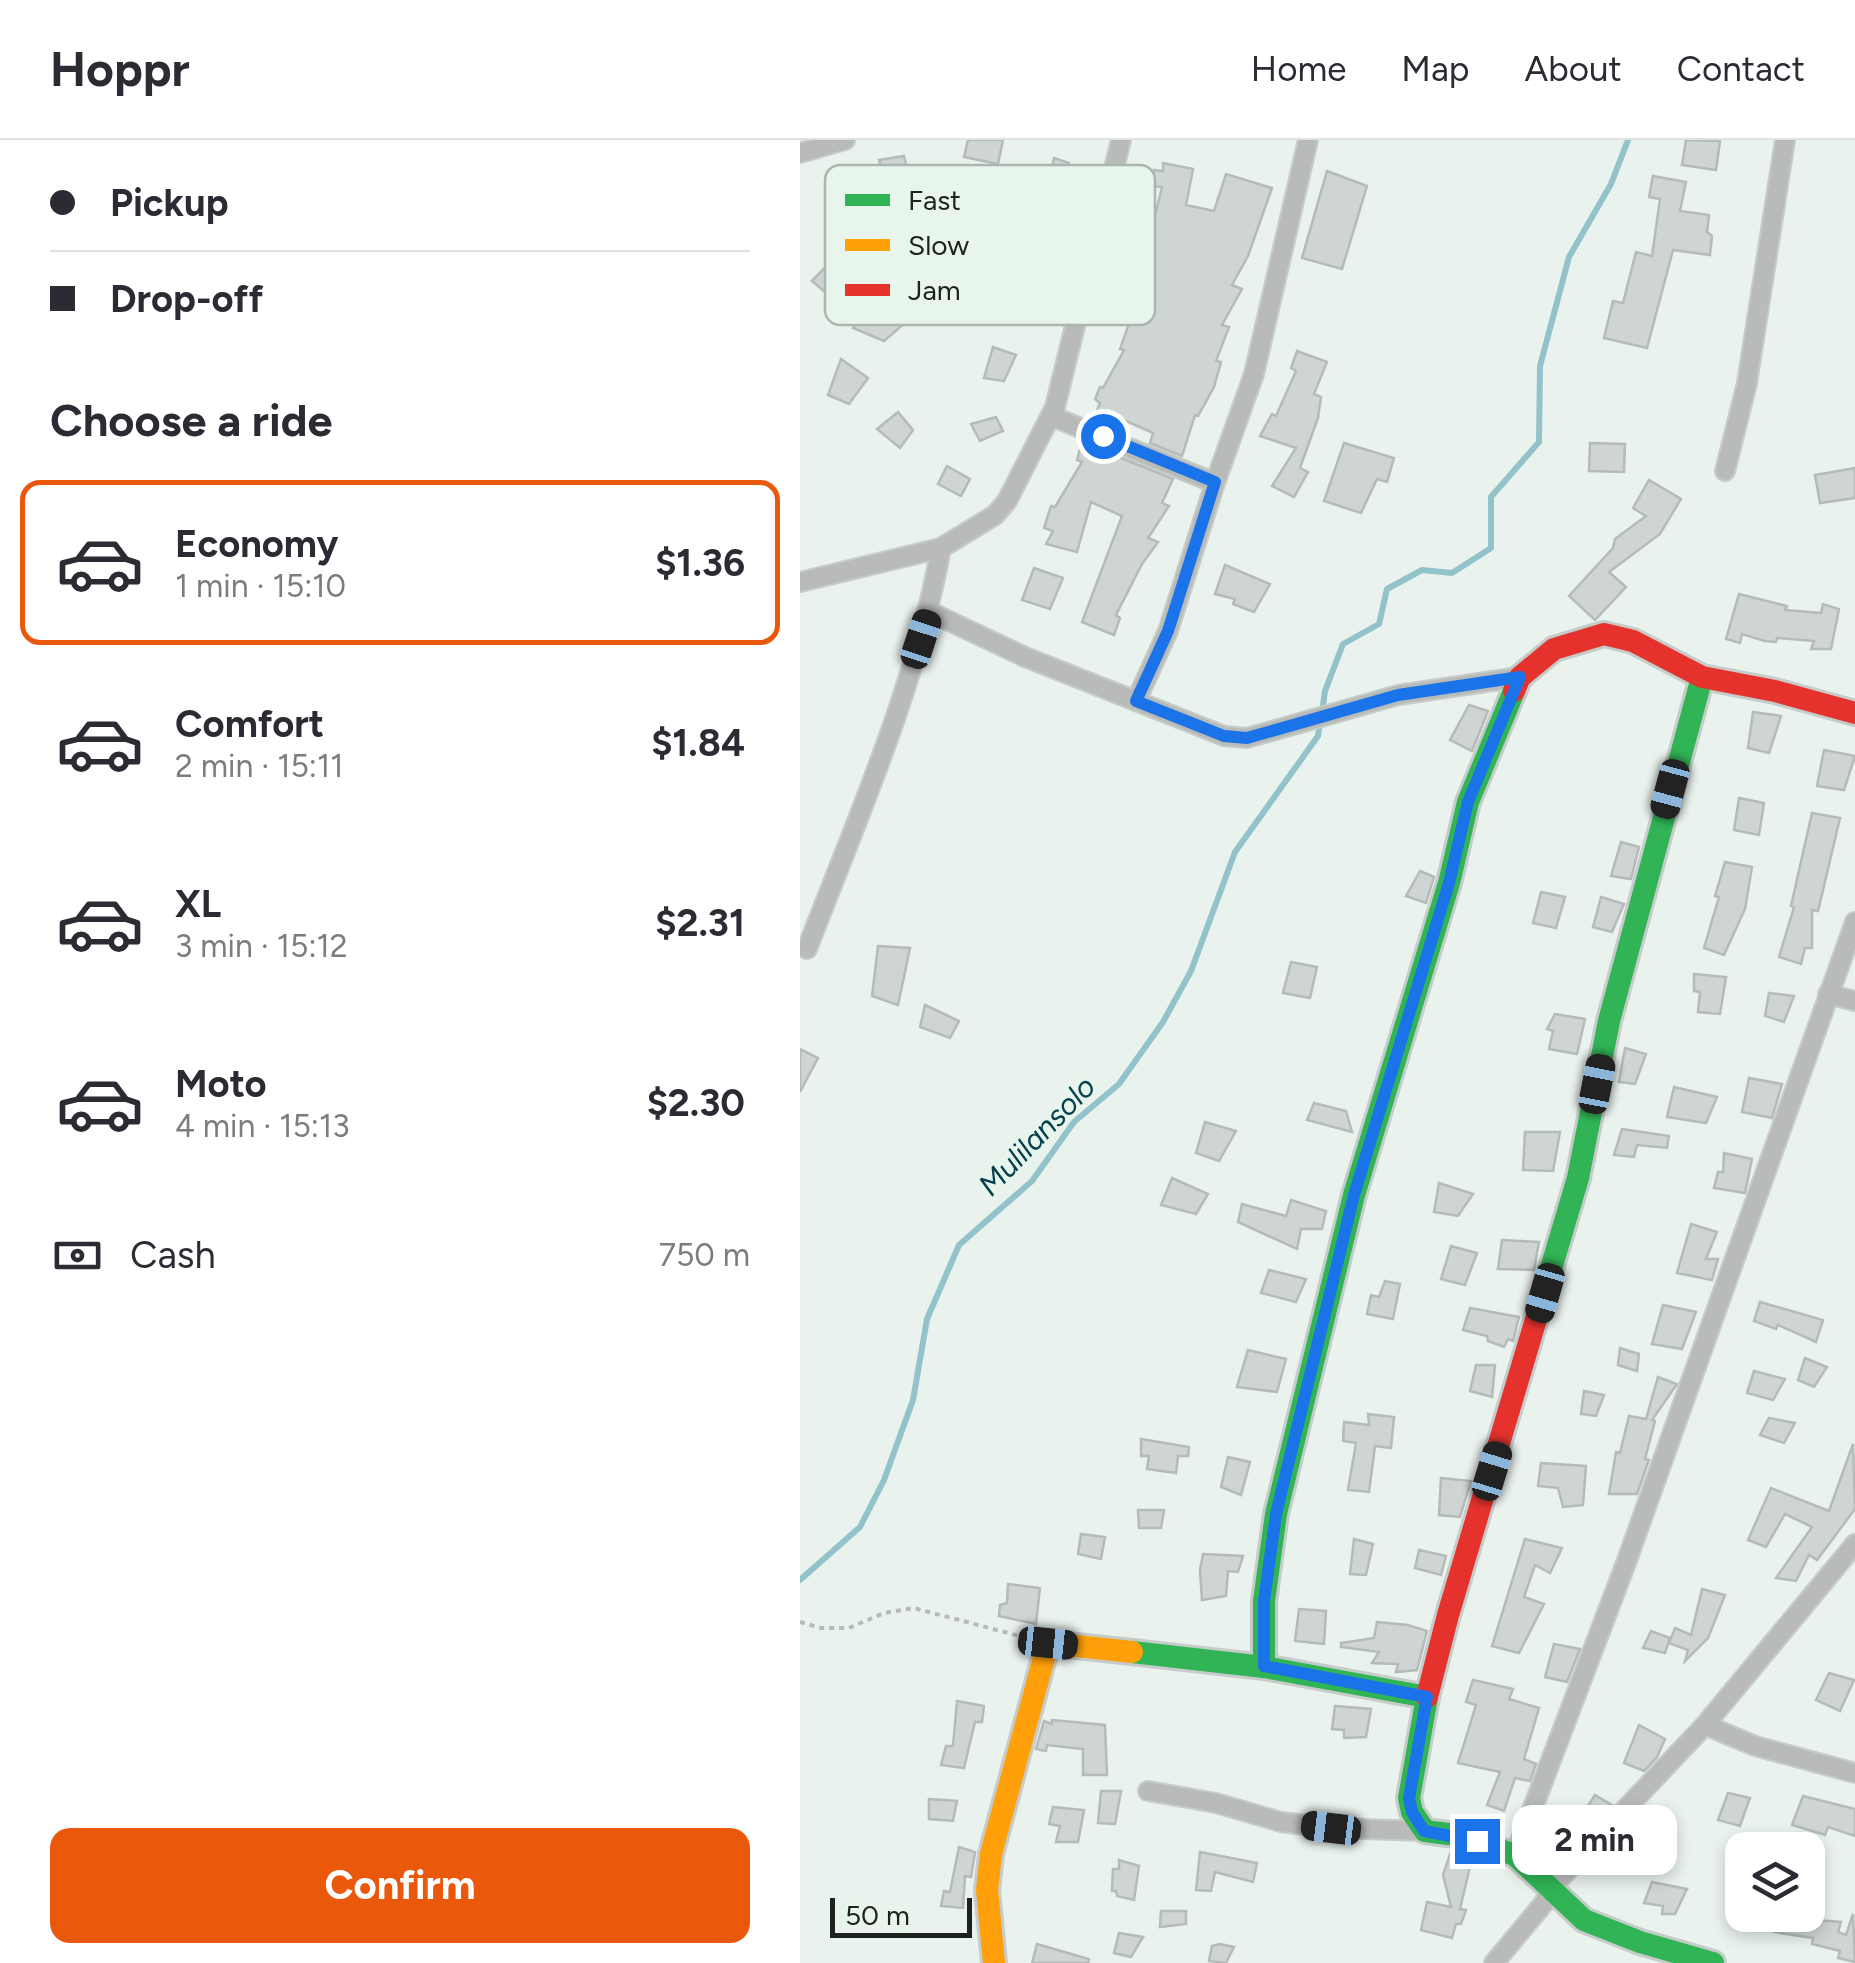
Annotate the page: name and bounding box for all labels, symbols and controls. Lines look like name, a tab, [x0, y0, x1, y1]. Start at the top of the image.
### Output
text: Hoppr	[50, 40, 190, 98]
text: Home	[1251, 48, 1346, 90]
text: Map	[1401, 48, 1470, 90]
text: About	[1525, 48, 1622, 90]
text: Contact	[1677, 48, 1805, 90]
legend	[825, 165, 1155, 325]
text: Pickup	[110, 180, 228, 226]
text: Fast	[908, 183, 961, 217]
text: Slow	[908, 228, 969, 262]
text: Jam	[908, 273, 961, 307]
text: Drop-off	[110, 276, 263, 322]
text: Choose a ride	[50, 393, 332, 447]
route start	[1081, 414, 1126, 459]
icon: car	[55, 518, 145, 608]
text: Economy	[175, 521, 338, 567]
text: $1.36	[655, 540, 745, 586]
text: 1 min · 15:10	[175, 567, 346, 605]
car	[897, 606, 945, 672]
icon: car	[55, 698, 145, 788]
text: Comfort	[175, 701, 324, 747]
text: $1.84	[651, 720, 745, 766]
text: 2 min · 15:11	[175, 747, 343, 785]
car	[1648, 756, 1692, 822]
icon: car	[55, 878, 145, 968]
text: XL	[175, 881, 221, 927]
text: $2.31	[655, 900, 745, 946]
text: 3 min · 15:12	[175, 927, 348, 965]
car	[1577, 1052, 1617, 1116]
icon: car	[55, 1058, 145, 1148]
text: Moto	[175, 1061, 267, 1107]
water label: Mulilansolo	[970, 1068, 1103, 1203]
text: $2.30	[647, 1080, 745, 1126]
text: 4 min · 15:13	[175, 1107, 350, 1145]
icon: cash	[50, 1228, 105, 1283]
text: Cash	[130, 1232, 216, 1278]
text: 750 m	[659, 1236, 750, 1274]
car	[1522, 1260, 1568, 1326]
car	[1469, 1438, 1515, 1504]
car	[1017, 1625, 1079, 1661]
callout: 2 min	[1512, 1806, 1677, 1876]
car	[1299, 1809, 1363, 1847]
route end	[1455, 1819, 1500, 1864]
text: 2 min	[1554, 1821, 1635, 1859]
button: Confirm	[50, 1828, 750, 1943]
map controls	[1725, 1832, 1825, 1932]
button: layers	[1725, 1832, 1825, 1932]
scale bar	[830, 1893, 972, 1938]
text: 50 m	[845, 1898, 910, 1932]

